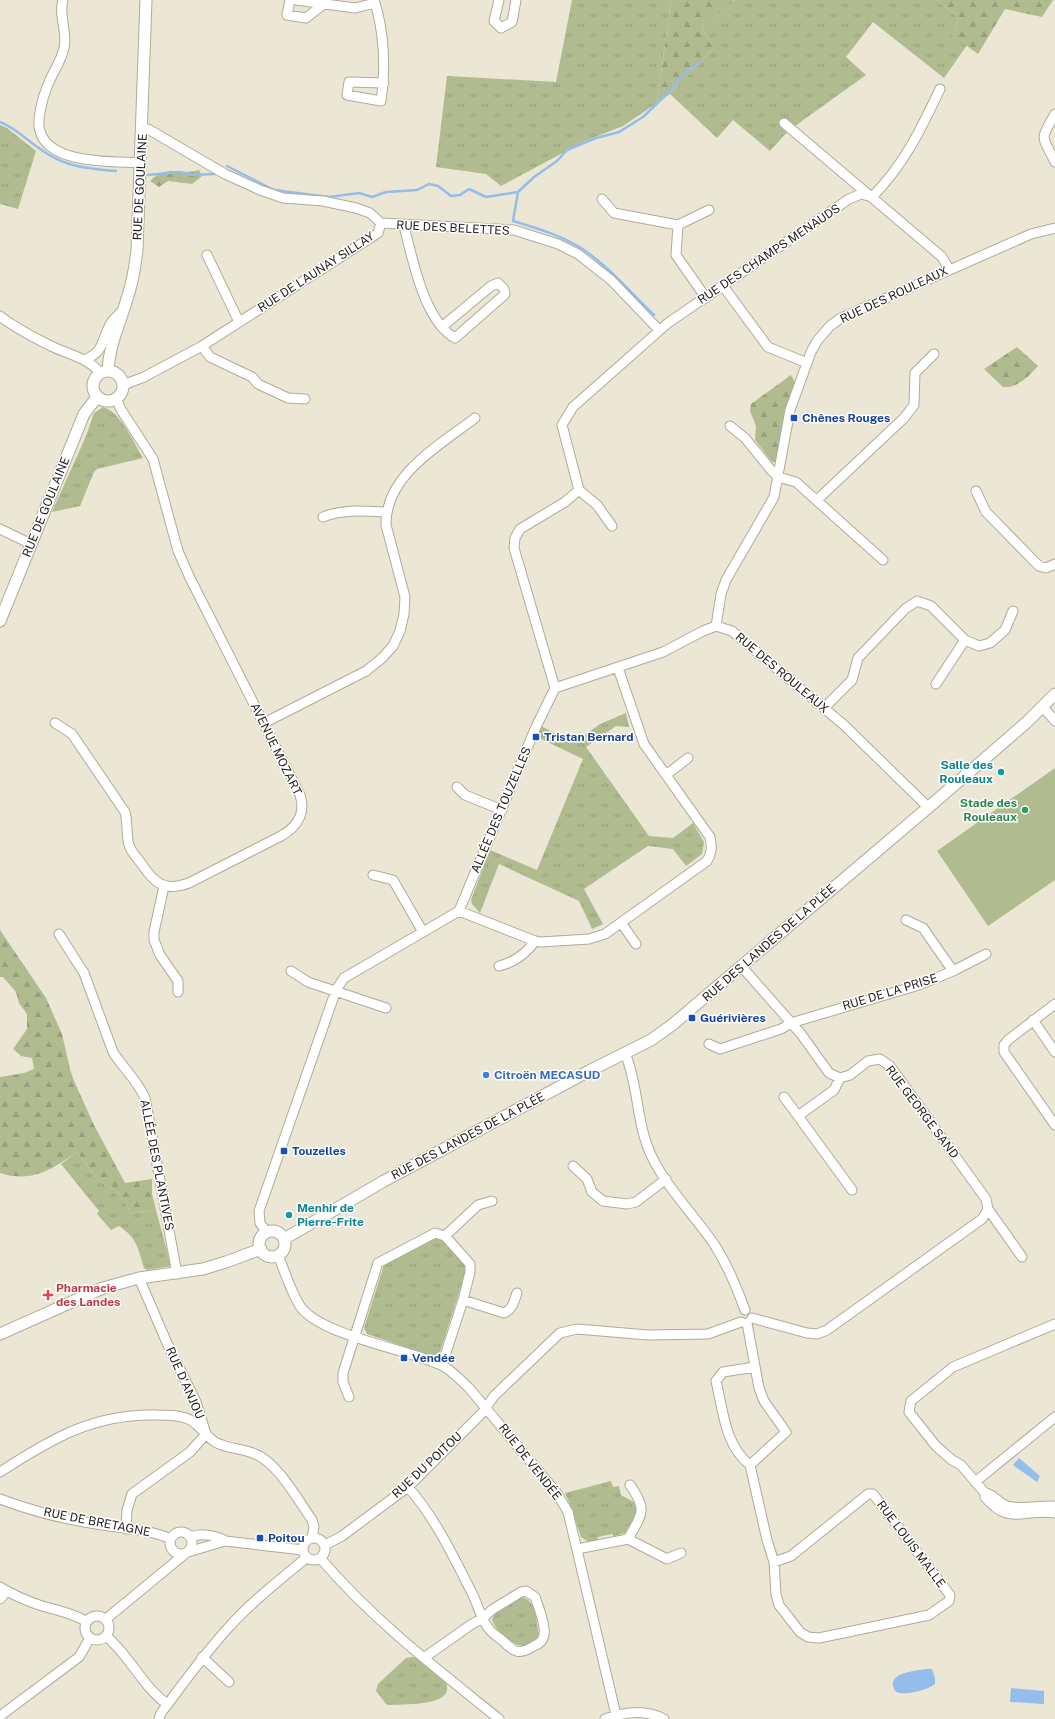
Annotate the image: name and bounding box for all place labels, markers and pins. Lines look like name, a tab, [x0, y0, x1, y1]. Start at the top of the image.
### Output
place label: Chênes Rouges	[802, 411, 890, 425]
marker: Chênes Rouges	[789, 413, 799, 423]
place label: Tristan Bernard	[544, 730, 634, 744]
marker: Tristan Bernard	[531, 732, 541, 742]
place label: Salle des Rouleaux	[939, 758, 993, 786]
marker: Salle des Rouleaux	[996, 767, 1006, 777]
place label: Stade des Rouleaux	[960, 796, 1017, 824]
marker: Stade des Rouleaux	[1020, 805, 1030, 815]
place label: Guérivières	[700, 1011, 766, 1025]
marker: Guérivières	[687, 1013, 697, 1023]
place label: Citroën MECASUD	[494, 1068, 601, 1082]
marker: Citroën MECASUD	[481, 1070, 491, 1080]
place label: Touzelles	[292, 1144, 346, 1158]
marker: Touzelles	[279, 1146, 289, 1156]
place label: Menhir de Pierre-Frite	[297, 1201, 364, 1229]
marker: Menhir de Pierre-Frite	[284, 1210, 294, 1220]
place label: Pharmacie des Landes	[56, 1281, 120, 1309]
marker: Pharmacie des Landes	[43, 1290, 53, 1300]
place label: Vendée	[412, 1351, 455, 1365]
marker: Vendée	[399, 1353, 409, 1363]
place label: Poitou	[268, 1531, 305, 1545]
marker: Poitou	[255, 1533, 265, 1543]

